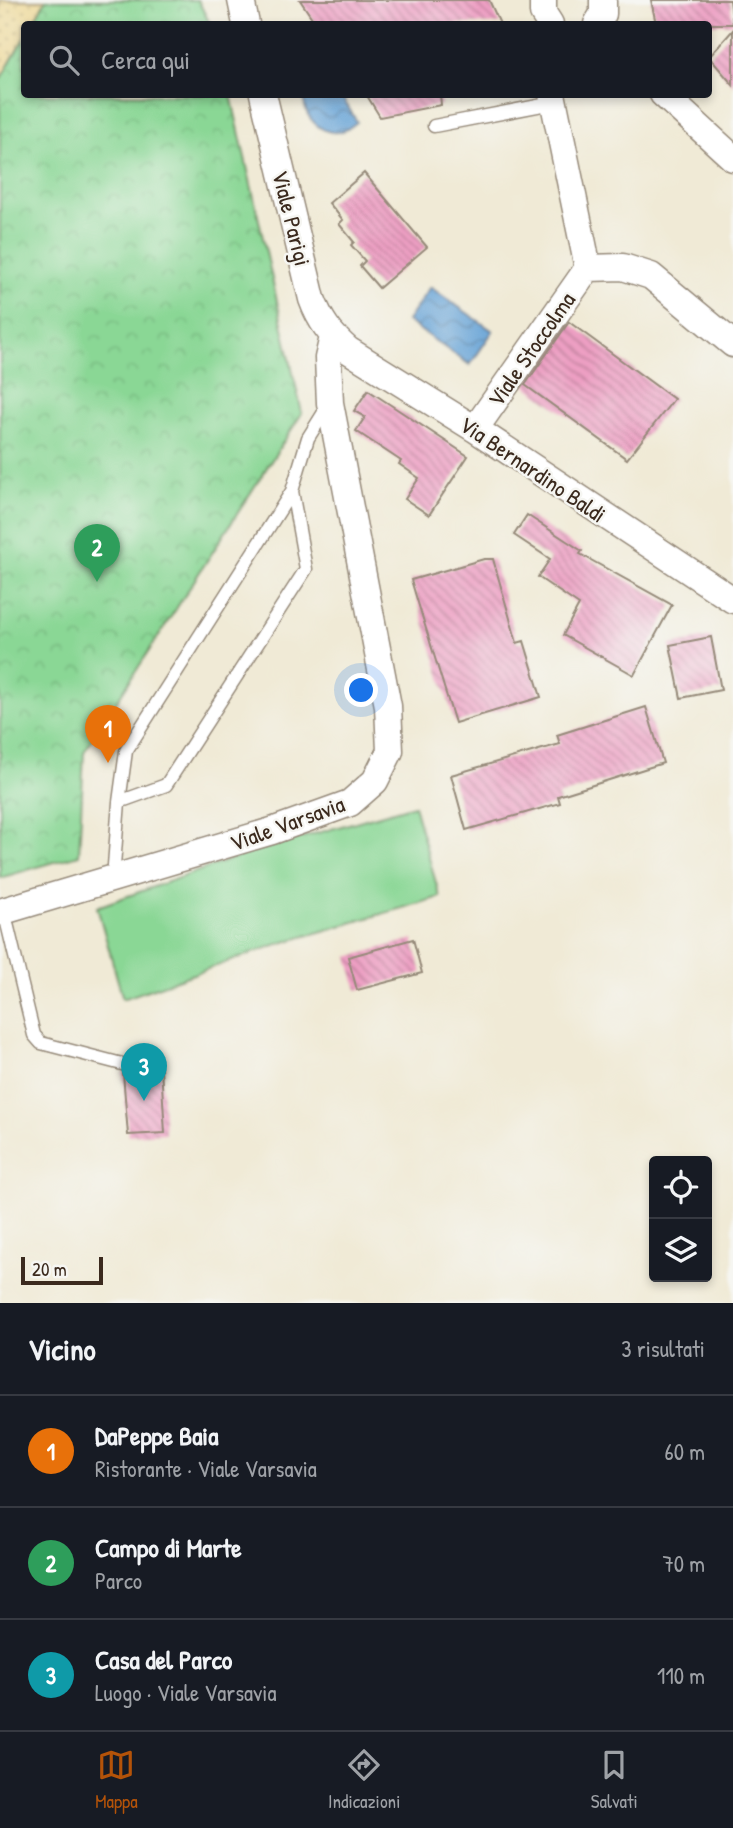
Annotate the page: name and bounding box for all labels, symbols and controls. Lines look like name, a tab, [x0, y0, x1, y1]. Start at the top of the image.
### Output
search box	[21, 21, 712, 98]
icon: search	[45, 41, 83, 79]
text: Cerca qui	[101, 42, 190, 77]
street label: Viale Parigi	[265, 167, 319, 269]
street label: Viale Stoccolma	[480, 286, 582, 412]
street label: Via Bernardino Baldi	[454, 409, 612, 529]
pin: 2	[74, 524, 120, 582]
your location	[344, 673, 378, 707]
pin: 1	[85, 705, 131, 763]
street label: Viale Varsavia	[225, 788, 349, 858]
pin: 3	[121, 1043, 167, 1101]
map controls	[649, 1156, 712, 1282]
button: locate	[649, 1156, 712, 1219]
button: layers	[649, 1219, 712, 1282]
scale bar	[21, 1254, 103, 1286]
text: 20 m	[32, 1256, 67, 1282]
text: Vicino	[28, 1329, 96, 1369]
text: 3 risultati	[621, 1333, 705, 1364]
text: DaPeppe Baia	[95, 1418, 218, 1453]
text: 1	[47, 1436, 55, 1467]
text: 60 m	[665, 1436, 705, 1467]
text: Ristorante · Viale Varsavia	[95, 1453, 317, 1484]
text: Campo di Marte	[95, 1530, 242, 1565]
text: 2	[46, 1548, 56, 1579]
text: 70 m	[662, 1548, 705, 1579]
text: Parco	[95, 1565, 142, 1596]
text: Casa del Parco	[95, 1642, 232, 1677]
text: 3	[46, 1660, 56, 1691]
text: 110 m	[657, 1660, 705, 1691]
text: Luogo · Viale Varsavia	[95, 1677, 276, 1708]
tab: Mappa	[95, 1746, 138, 1814]
tab: Indicazioni	[328, 1746, 400, 1814]
tab: Salvati	[591, 1746, 638, 1814]

